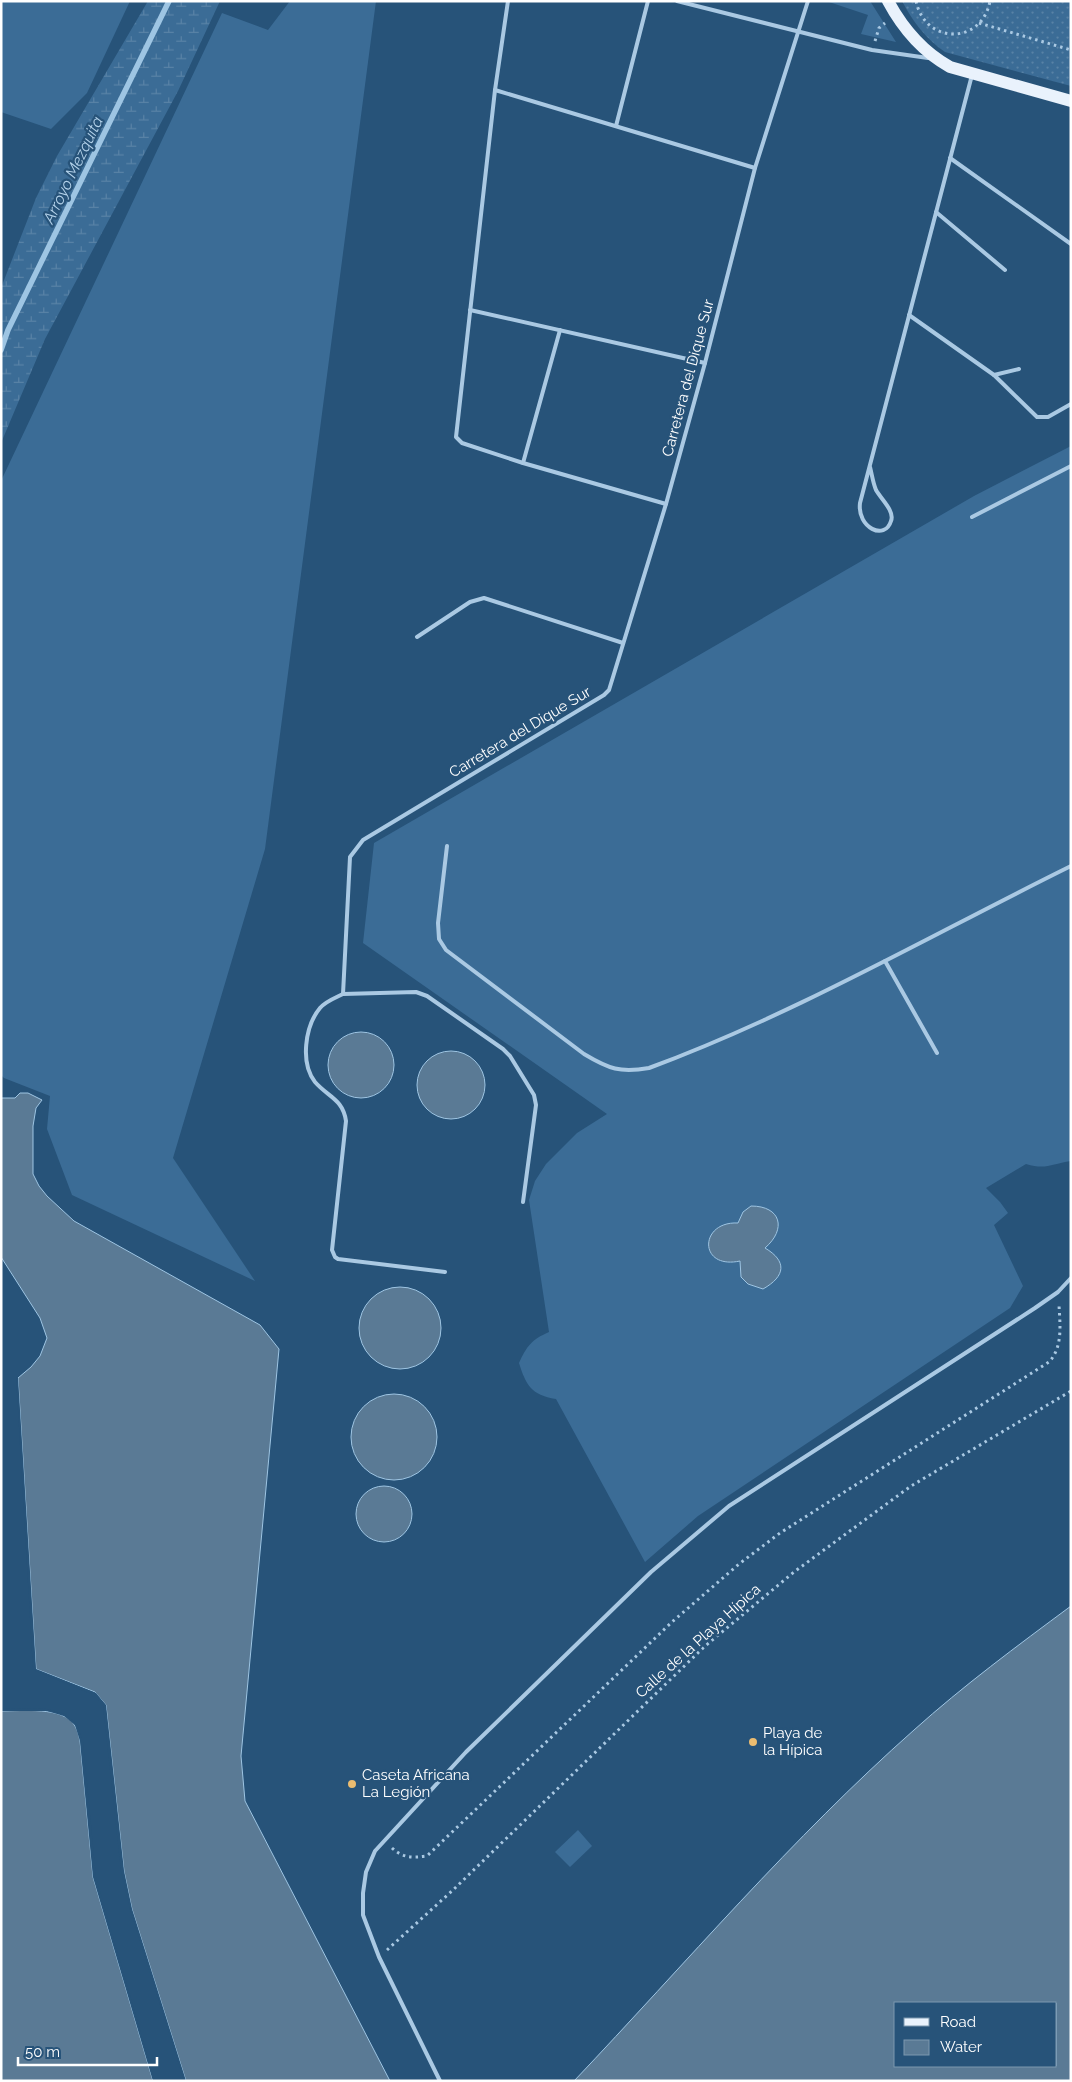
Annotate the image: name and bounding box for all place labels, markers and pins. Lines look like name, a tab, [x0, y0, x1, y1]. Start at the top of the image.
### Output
place label: Playa de la Hípica	[763, 1724, 823, 1759]
marker: Playa de la Hípica	[747, 1736, 759, 1748]
place label: Caseta Africana La Legión	[362, 1766, 470, 1801]
marker: Caseta Africana La Legión	[346, 1778, 358, 1790]

